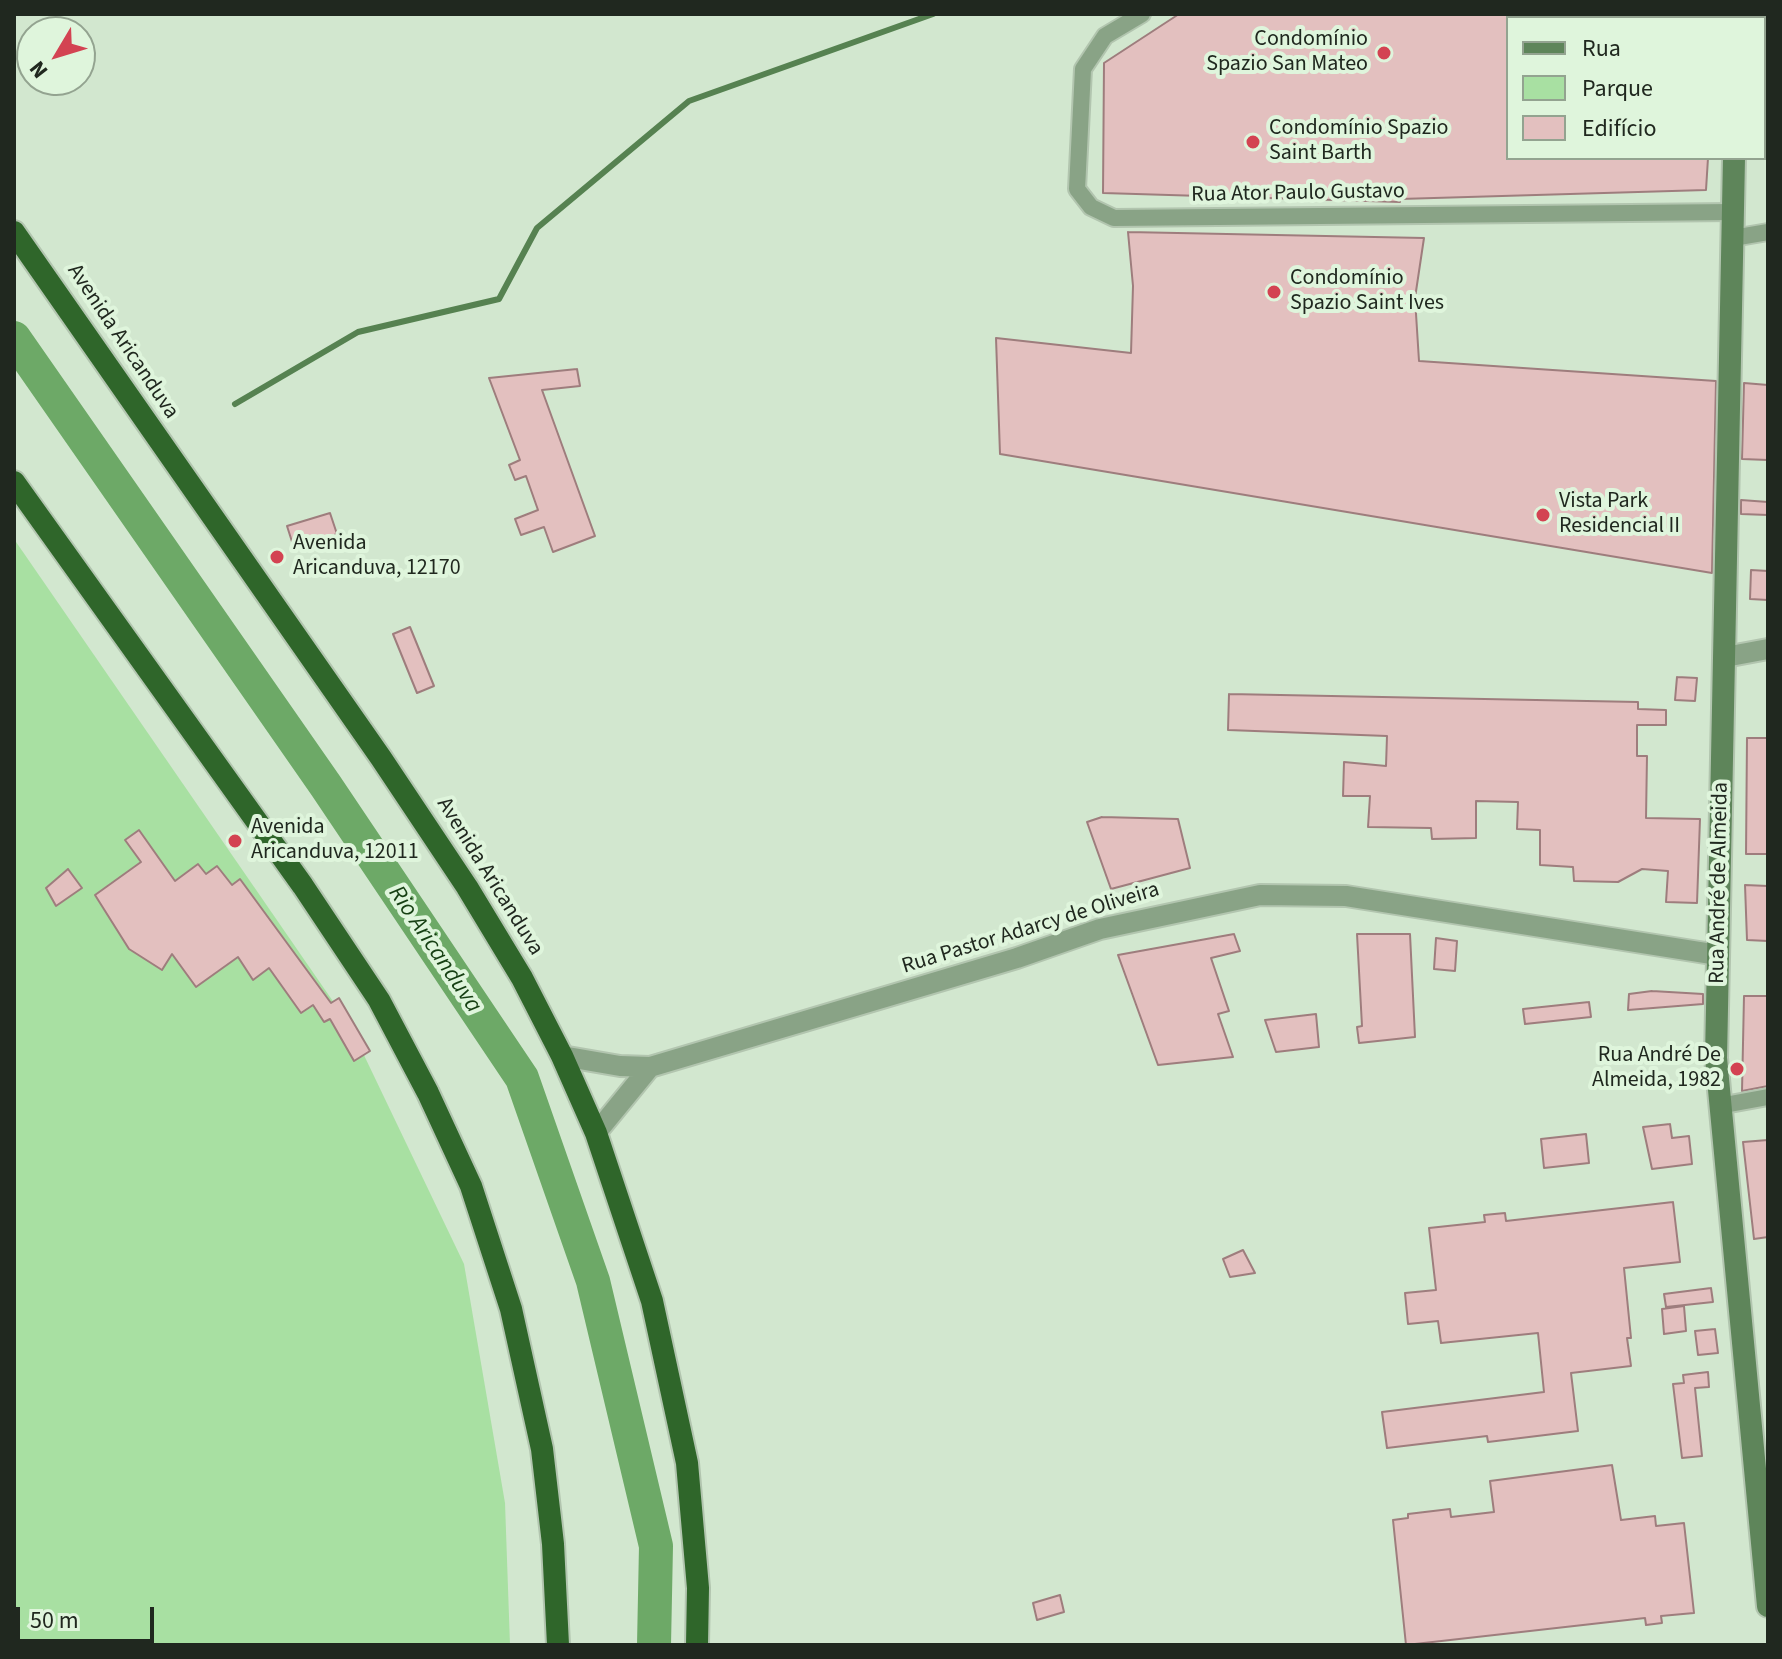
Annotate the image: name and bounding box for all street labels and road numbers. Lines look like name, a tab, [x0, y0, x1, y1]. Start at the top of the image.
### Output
street label: Rua Ator Paulo Gustavo	[1191, 179, 1405, 209]
street label: Avenida Aricanduva	[60, 260, 184, 424]
street label: Rua André de Almeida	[1705, 782, 1735, 984]
street label: Avenida Aricanduva	[430, 793, 548, 961]
street label: Rua Pastor Adarcy de Oliveira	[899, 877, 1163, 981]

